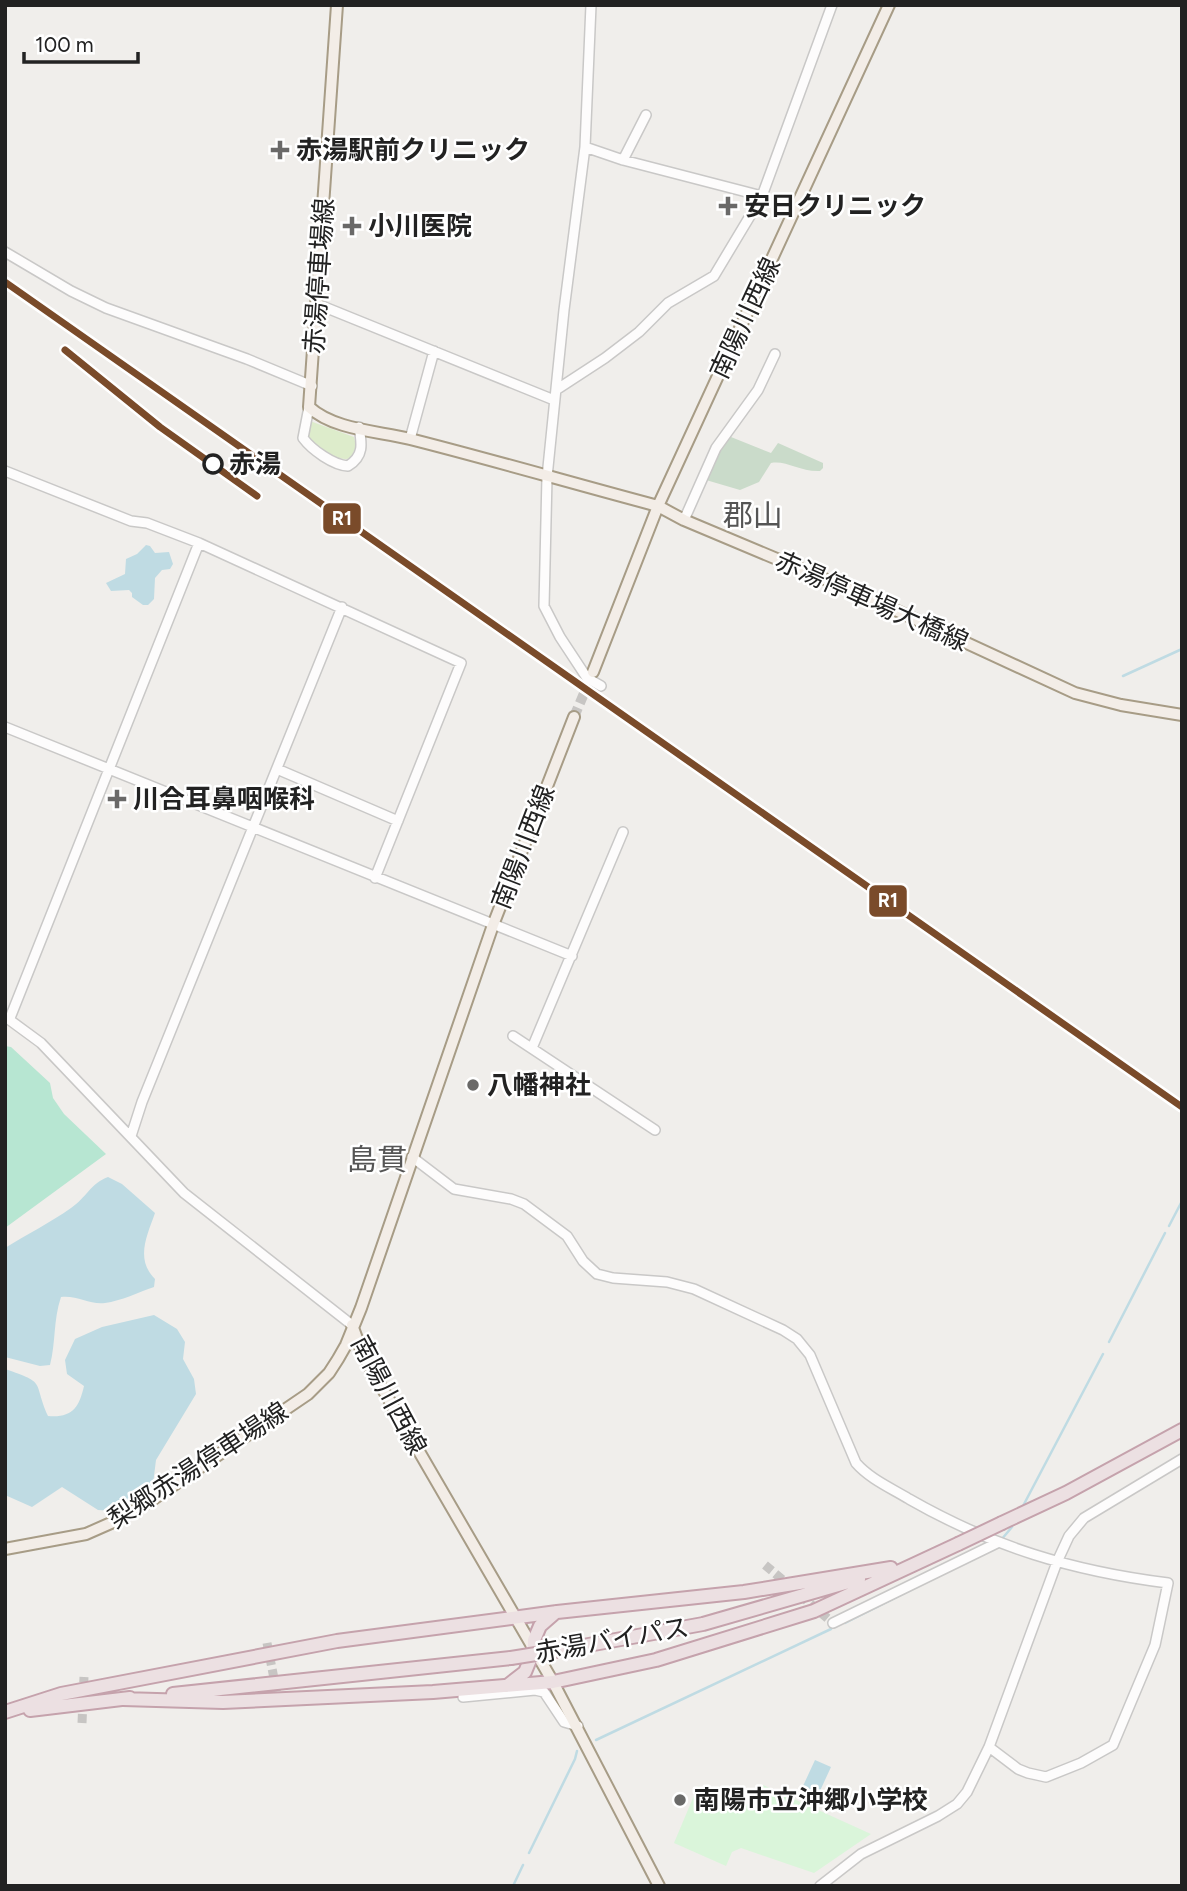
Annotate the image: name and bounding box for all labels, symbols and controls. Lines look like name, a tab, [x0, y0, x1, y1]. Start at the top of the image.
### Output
scale bar	[24, 21, 138, 65]
text: 100 m	[35, 32, 94, 57]
place label: 赤湯駅前クリニック	[296, 134, 530, 166]
marker: 赤湯駅前クリニック	[270, 140, 290, 160]
place label: 安日クリニック	[744, 190, 926, 222]
marker: 安日クリニック	[718, 196, 738, 216]
street label: 赤湯停車場線	[298, 197, 340, 355]
place label: 小川医院	[368, 210, 472, 242]
marker: 小川医院	[342, 216, 362, 236]
street label: 南陽川西線	[703, 252, 787, 384]
place label: 赤湯	[229, 448, 281, 480]
marker: 赤湯	[203, 454, 223, 474]
district label: 郡山	[723, 497, 783, 534]
line badge: R1	[322, 502, 362, 535]
text: R1	[332, 507, 352, 530]
street label: 赤湯停車場大橋線	[770, 544, 974, 658]
street label: 南陽川西線	[485, 781, 561, 913]
place label: 川合耳鼻咽喉科	[133, 783, 315, 815]
marker: 川合耳鼻咽喉科	[107, 789, 127, 809]
line badge: R1	[868, 884, 908, 918]
text: R1	[878, 889, 898, 912]
place label: 八幡神社	[487, 1069, 591, 1101]
marker: 八幡神社	[465, 1077, 481, 1093]
district label: 島貫	[347, 1141, 407, 1178]
street label: 南陽川西線	[344, 1330, 434, 1460]
street label: 梨郷赤湯停車場線	[102, 1395, 294, 1535]
street label: 赤湯バイパス	[533, 1611, 691, 1669]
place label: 南陽市立沖郷小学校	[694, 1784, 928, 1816]
marker: 南陽市立沖郷小学校	[672, 1792, 688, 1808]

